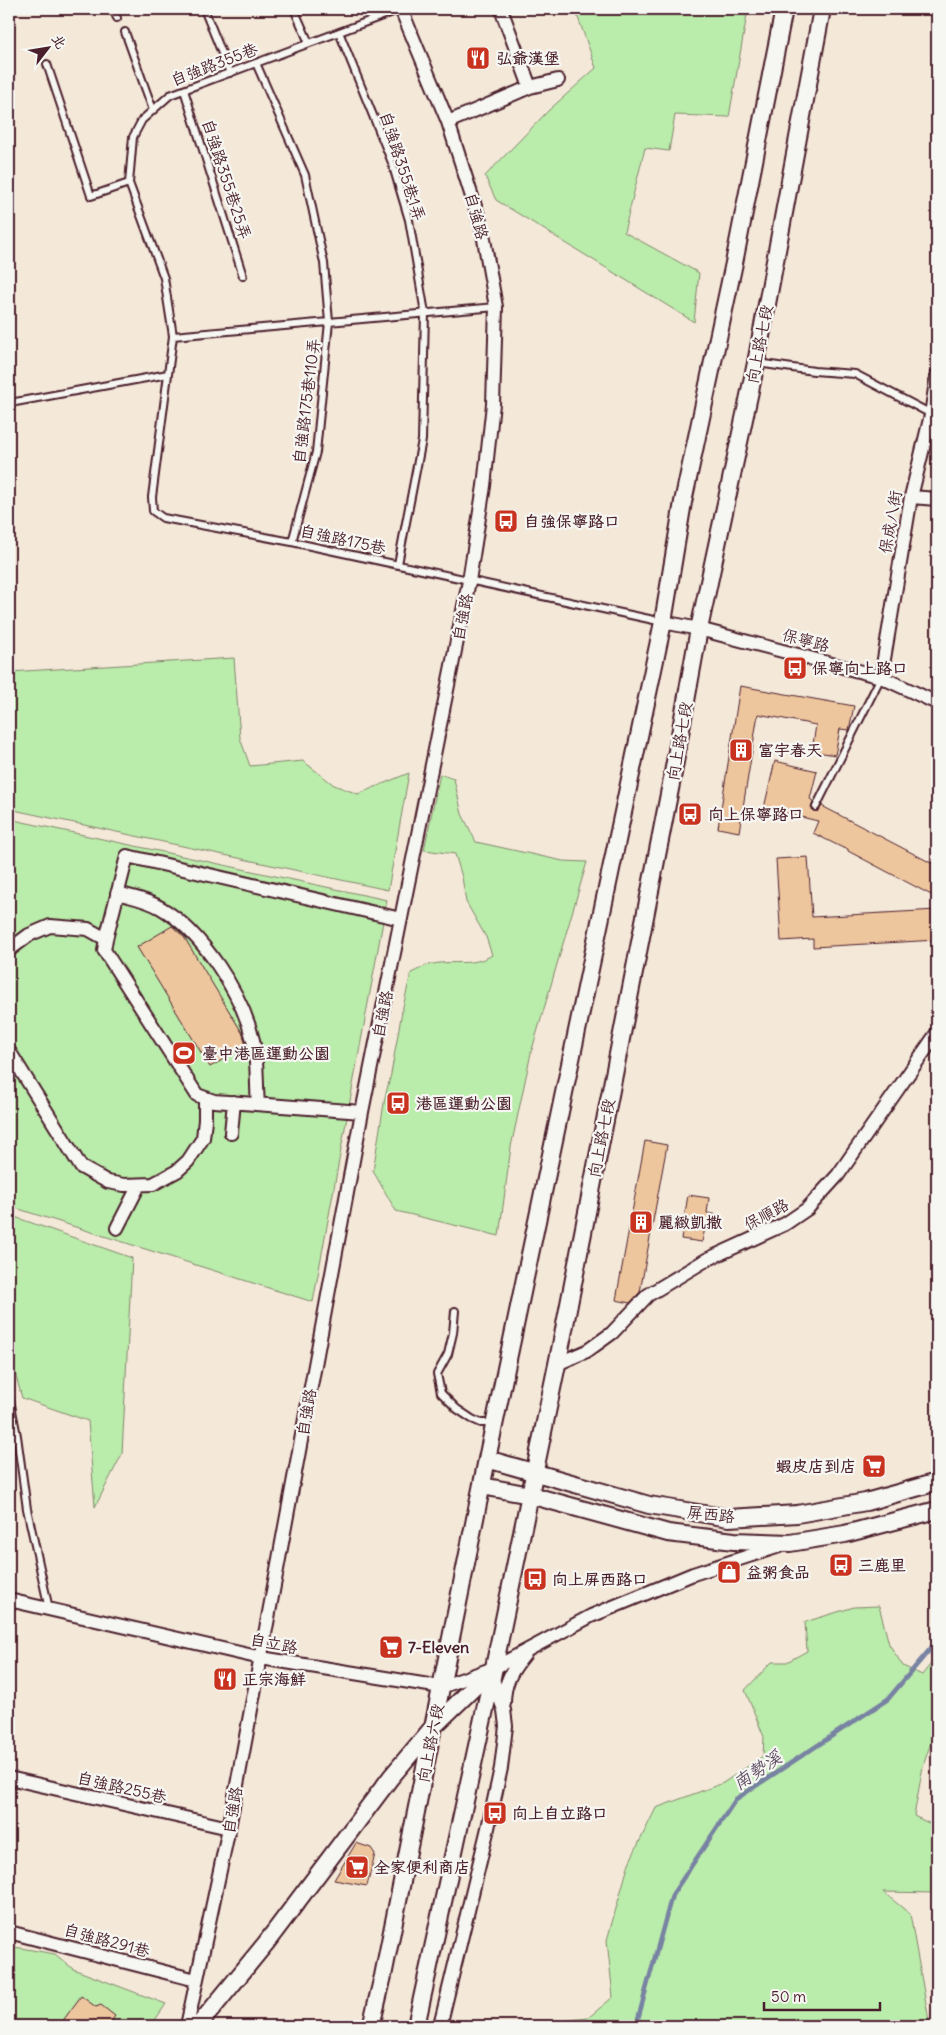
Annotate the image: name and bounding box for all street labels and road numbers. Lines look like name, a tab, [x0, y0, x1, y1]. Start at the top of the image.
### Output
street label: 自強路355巷	[168, 38, 260, 90]
street label: 自強路355巷1弄	[376, 109, 430, 223]
street label: 自強路355巷25弄	[198, 116, 256, 242]
street label: 自強路	[461, 190, 493, 242]
street label: 向上路七段	[742, 303, 776, 385]
street label: 自強路175巷110弄	[288, 337, 324, 465]
street label: 保成八街	[875, 489, 905, 555]
street label: 自強路175巷	[298, 520, 388, 558]
street label: 自強路	[448, 592, 476, 642]
street label: 保寧路	[780, 624, 832, 656]
street label: 向上路七段	[662, 700, 696, 782]
street label: 自強路	[368, 989, 396, 1039]
street label: 向上路七段	[584, 1097, 618, 1179]
street label: 保順路	[740, 1194, 792, 1234]
street label: 自強路	[292, 1387, 320, 1437]
street label: 屏西路	[686, 1502, 736, 1526]
street label: 自立路	[249, 1629, 299, 1657]
street label: 向上路六段	[413, 1702, 447, 1784]
street label: 自強路255巷	[75, 1767, 169, 1807]
street label: 自強路	[218, 1785, 246, 1835]
street label: 自強路291巷	[62, 1919, 152, 1961]

